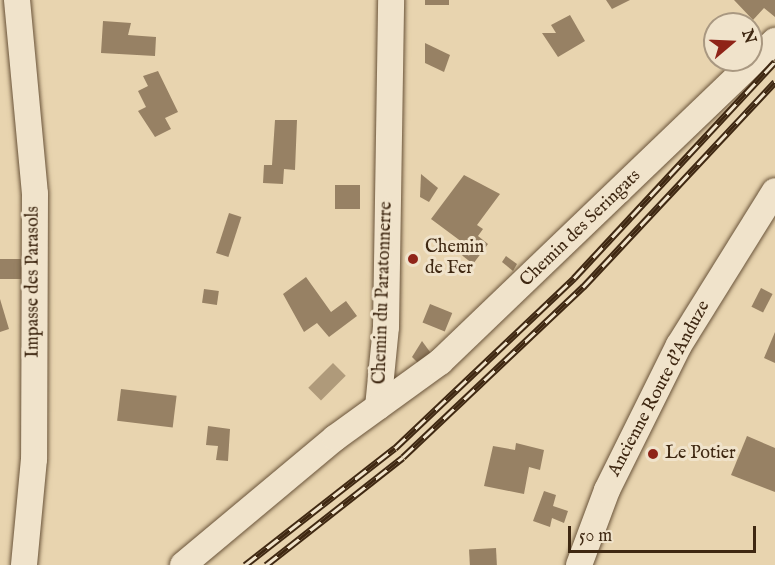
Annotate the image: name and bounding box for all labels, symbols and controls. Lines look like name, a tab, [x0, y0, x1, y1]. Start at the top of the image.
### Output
north arrow	[703, 12, 763, 72]
text: N	[736, 27, 760, 47]
street label: Chemin des Seringats	[516, 166, 646, 292]
street label: Chemin du Paratonnerre	[370, 201, 398, 385]
street label: Impasse des Parasols	[23, 206, 45, 358]
place label: Chemin de Fer	[425, 238, 484, 280]
marker: Chemin de Fer	[406, 252, 420, 266]
street label: Ancienne Route d'Anduze	[604, 297, 716, 481]
place label: Le Potier	[665, 443, 736, 465]
marker: Le Potier	[646, 447, 660, 461]
scale bar	[571, 514, 758, 552]
text: 50 m	[579, 525, 612, 548]

